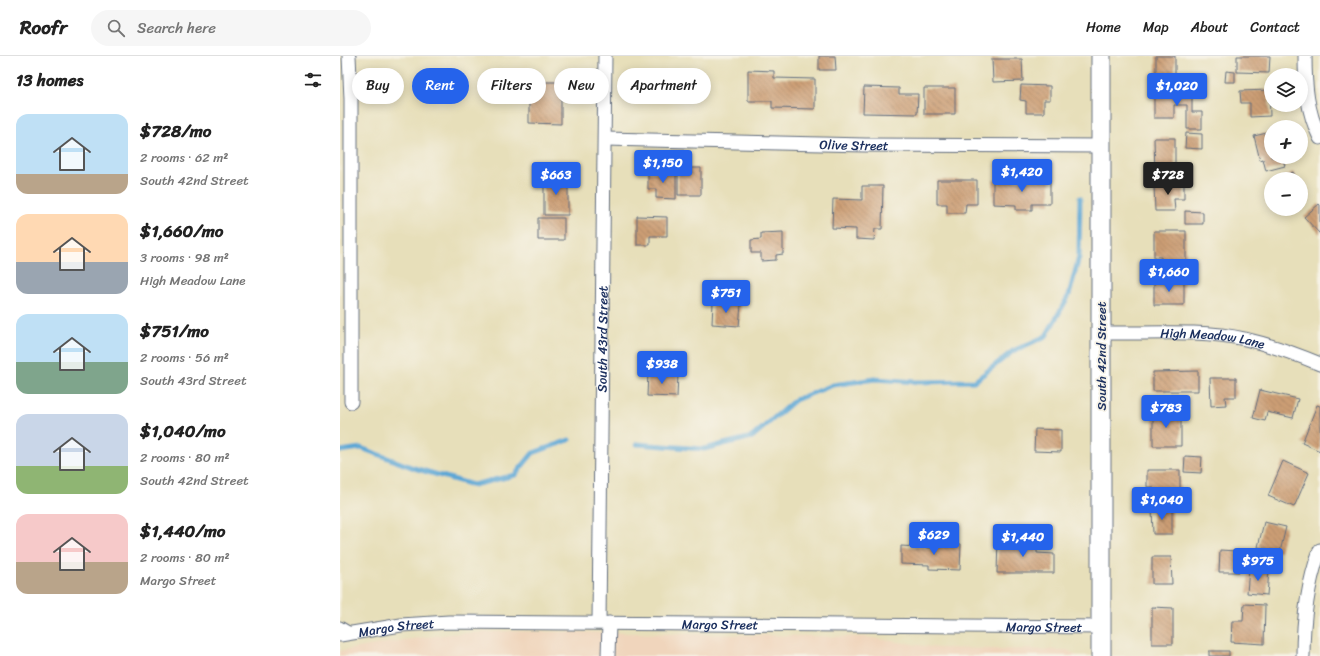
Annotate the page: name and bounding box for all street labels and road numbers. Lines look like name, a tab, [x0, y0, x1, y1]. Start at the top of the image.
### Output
street label: Olive Street	[819, 133, 889, 157]
street label: South 43rd Street	[590, 285, 615, 393]
street label: South 42nd Street	[1090, 301, 1113, 410]
street label: High Meadow Lane	[1160, 322, 1268, 356]
street label: Margo Street	[357, 612, 435, 644]
street label: Margo Street	[682, 613, 759, 636]
street label: Margo Street	[1006, 615, 1083, 639]

